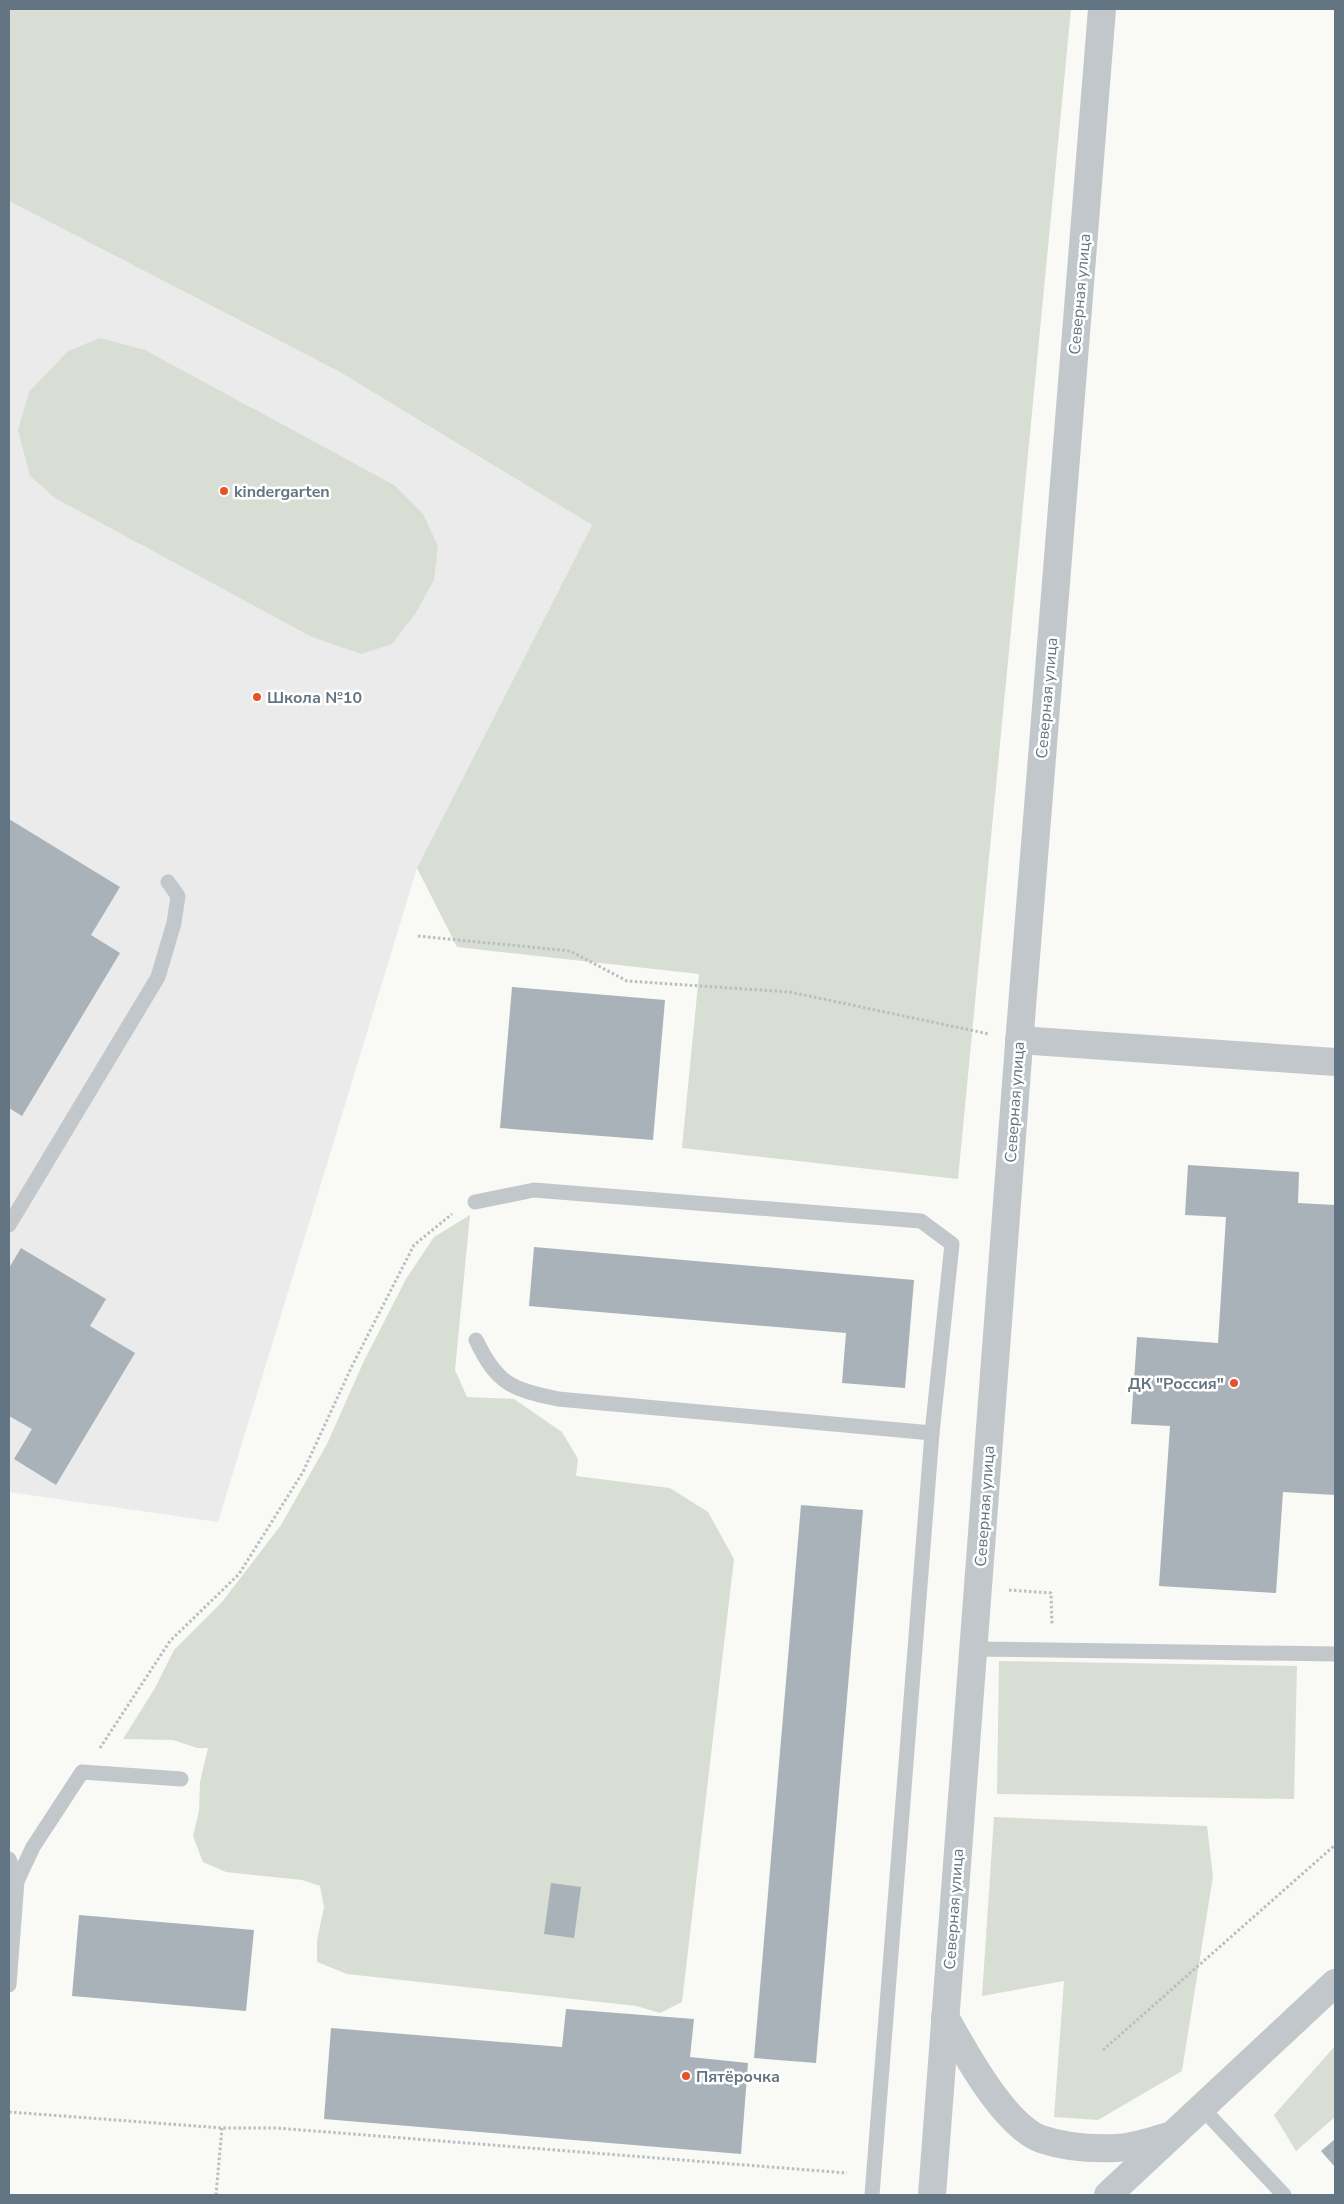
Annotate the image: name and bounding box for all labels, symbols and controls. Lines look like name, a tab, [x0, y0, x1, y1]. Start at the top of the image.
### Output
street label: Северная улица	[1064, 233, 1096, 356]
place label: kindergarten	[234, 481, 330, 503]
marker: kindergarten	[218, 485, 230, 497]
street label: Северная улица	[1031, 637, 1063, 760]
place label: Школа №10	[267, 687, 362, 709]
marker: Школа №10	[251, 691, 263, 703]
street label: Северная улица	[1000, 1041, 1030, 1163]
place label: ДК "Россия"	[1128, 1373, 1224, 1395]
marker: ДК "Россия"	[1228, 1377, 1240, 1389]
street label: Северная улица	[970, 1445, 1000, 1567]
street label: Северная улица	[939, 1848, 969, 1970]
place label: Пятёрочка	[696, 2066, 780, 2088]
marker: Пятёрочка	[680, 2070, 692, 2082]

